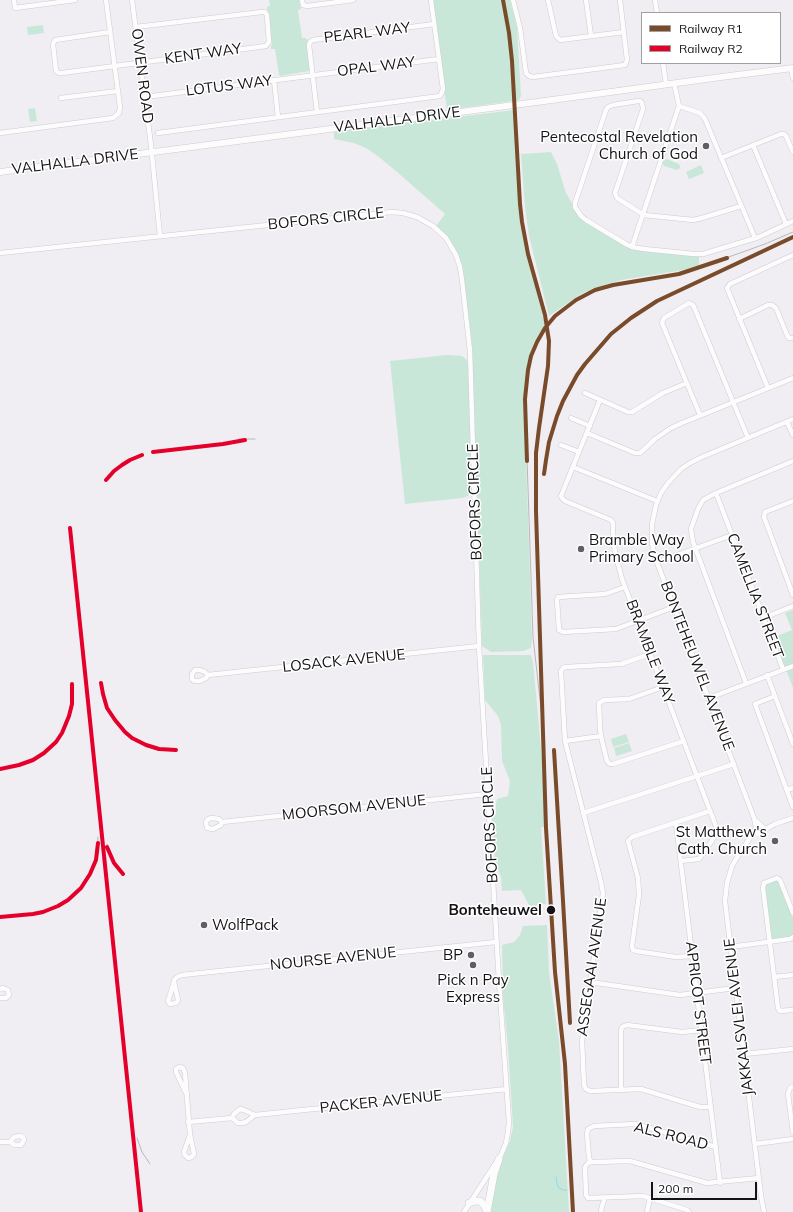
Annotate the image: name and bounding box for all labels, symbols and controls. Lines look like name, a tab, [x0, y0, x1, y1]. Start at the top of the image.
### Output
legend	[641, 12, 781, 64]
street label: PEARL WAY	[323, 19, 411, 47]
text: Railway R1	[679, 21, 743, 36]
street label: OWEN ROAD	[127, 27, 157, 125]
street label: KENT WAY	[163, 40, 243, 68]
text: Railway R2	[679, 41, 743, 56]
street label: OPAL WAY	[336, 53, 416, 81]
street label: LOTUS WAY	[185, 72, 273, 100]
street label: VALHALLA DRIVE	[333, 103, 461, 137]
place label: Pentecostal Revelation Church of God	[540, 128, 698, 163]
marker: Pentecostal Revelation Church of God	[701, 141, 711, 151]
street label: VALHALLA DRIVE	[11, 145, 139, 179]
street label: BOFORS CIRCLE	[267, 204, 385, 234]
street label: BOFORS CIRCLE	[464, 443, 486, 561]
place label: Bramble Way Primary School	[589, 531, 694, 566]
street label: CAMELLIA STREET	[723, 531, 787, 661]
marker: Bramble Way Primary School	[576, 544, 586, 554]
street label: BONTEHEUWEL AVENUE	[656, 579, 738, 753]
street label: BRAMBLE WAY	[622, 597, 678, 707]
street label: LOSACK AVENUE	[282, 646, 406, 676]
street label: BOFORS CIRCLE	[478, 766, 502, 884]
street label: MOORSOM AVENUE	[281, 791, 427, 825]
place label: St Matthew's Cath. Church	[676, 823, 767, 858]
marker: St Matthew's Cath. Church	[770, 836, 780, 846]
street label: ASSEGAAI AVENUE	[573, 897, 611, 1037]
place label: Bonteheuwel	[448, 901, 542, 919]
marker: Bonteheuwel	[545, 904, 557, 916]
place label: WolfPack	[212, 916, 279, 934]
marker: WolfPack	[199, 920, 209, 930]
street label: JAKKALSVLEI AVENUE	[720, 937, 758, 1097]
street label: APRICOT STREET	[682, 940, 714, 1066]
street label: NOURSE AVENUE	[269, 943, 397, 975]
place label: BP	[443, 946, 463, 964]
marker: BP	[466, 950, 476, 960]
marker: Pick n Pay Express	[468, 960, 478, 970]
place label: Pick n Pay Express	[437, 971, 509, 1006]
street label: PACKER AVENUE	[319, 1087, 443, 1117]
street label: ALS ROAD	[632, 1118, 710, 1154]
scale bar	[653, 1174, 759, 1200]
text: 200 m	[658, 1181, 693, 1196]

